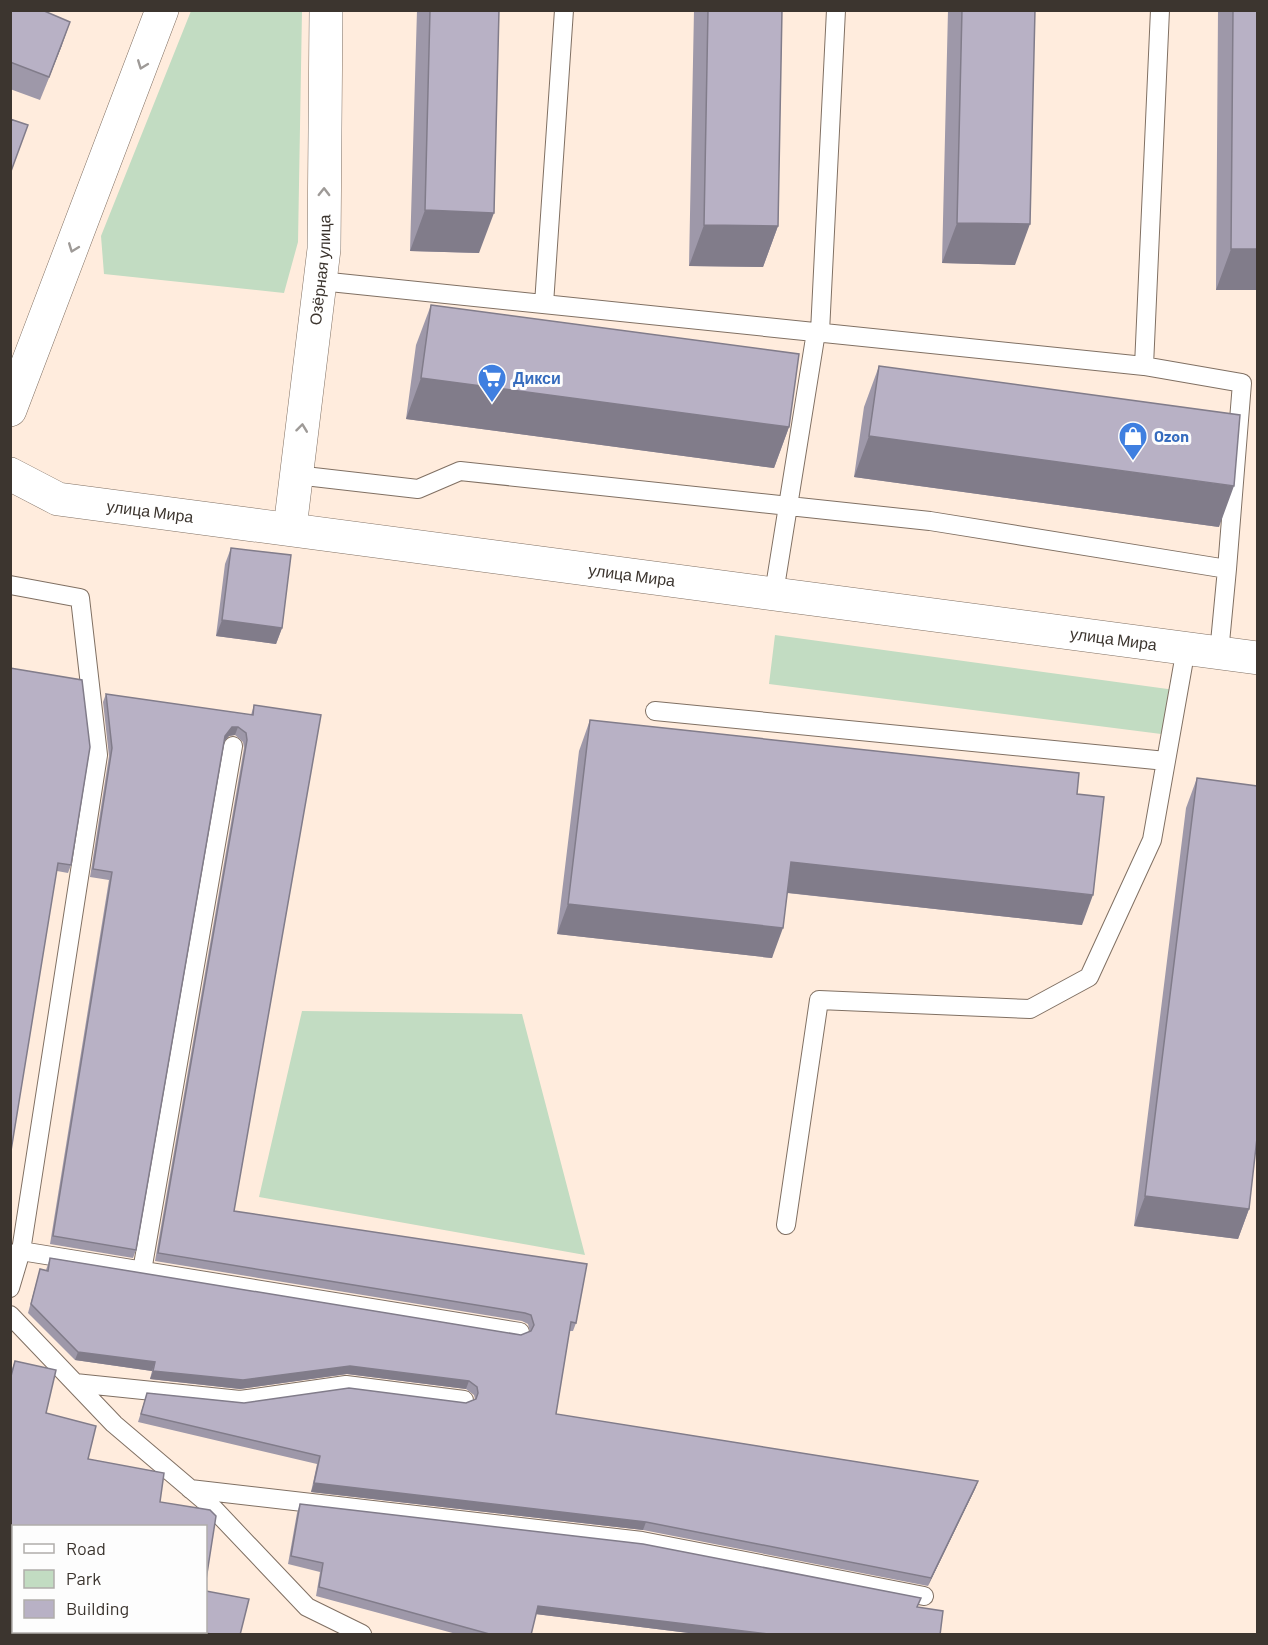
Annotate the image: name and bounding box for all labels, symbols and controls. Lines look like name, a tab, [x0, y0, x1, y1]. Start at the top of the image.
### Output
one-way arrow	[136, 59, 149, 70]
one-way arrow	[318, 188, 330, 197]
street label: Озёрная улица	[305, 214, 333, 326]
one-way arrow	[68, 242, 80, 253]
supermarket icon: Дикси	[476, 362, 508, 404]
place label: Дикси	[513, 368, 561, 387]
shop icon: Ozon	[1117, 420, 1149, 462]
one-way arrow	[295, 423, 308, 433]
place label: Ozon	[1154, 426, 1189, 445]
street label: улица Мира	[106, 496, 195, 526]
street label: улица Мира	[587, 559, 677, 590]
street label: улица Мира	[1069, 623, 1158, 654]
legend	[12, 1525, 207, 1633]
text: Road	[66, 1537, 106, 1559]
text: Park	[66, 1567, 101, 1589]
text: Building	[66, 1597, 129, 1619]

